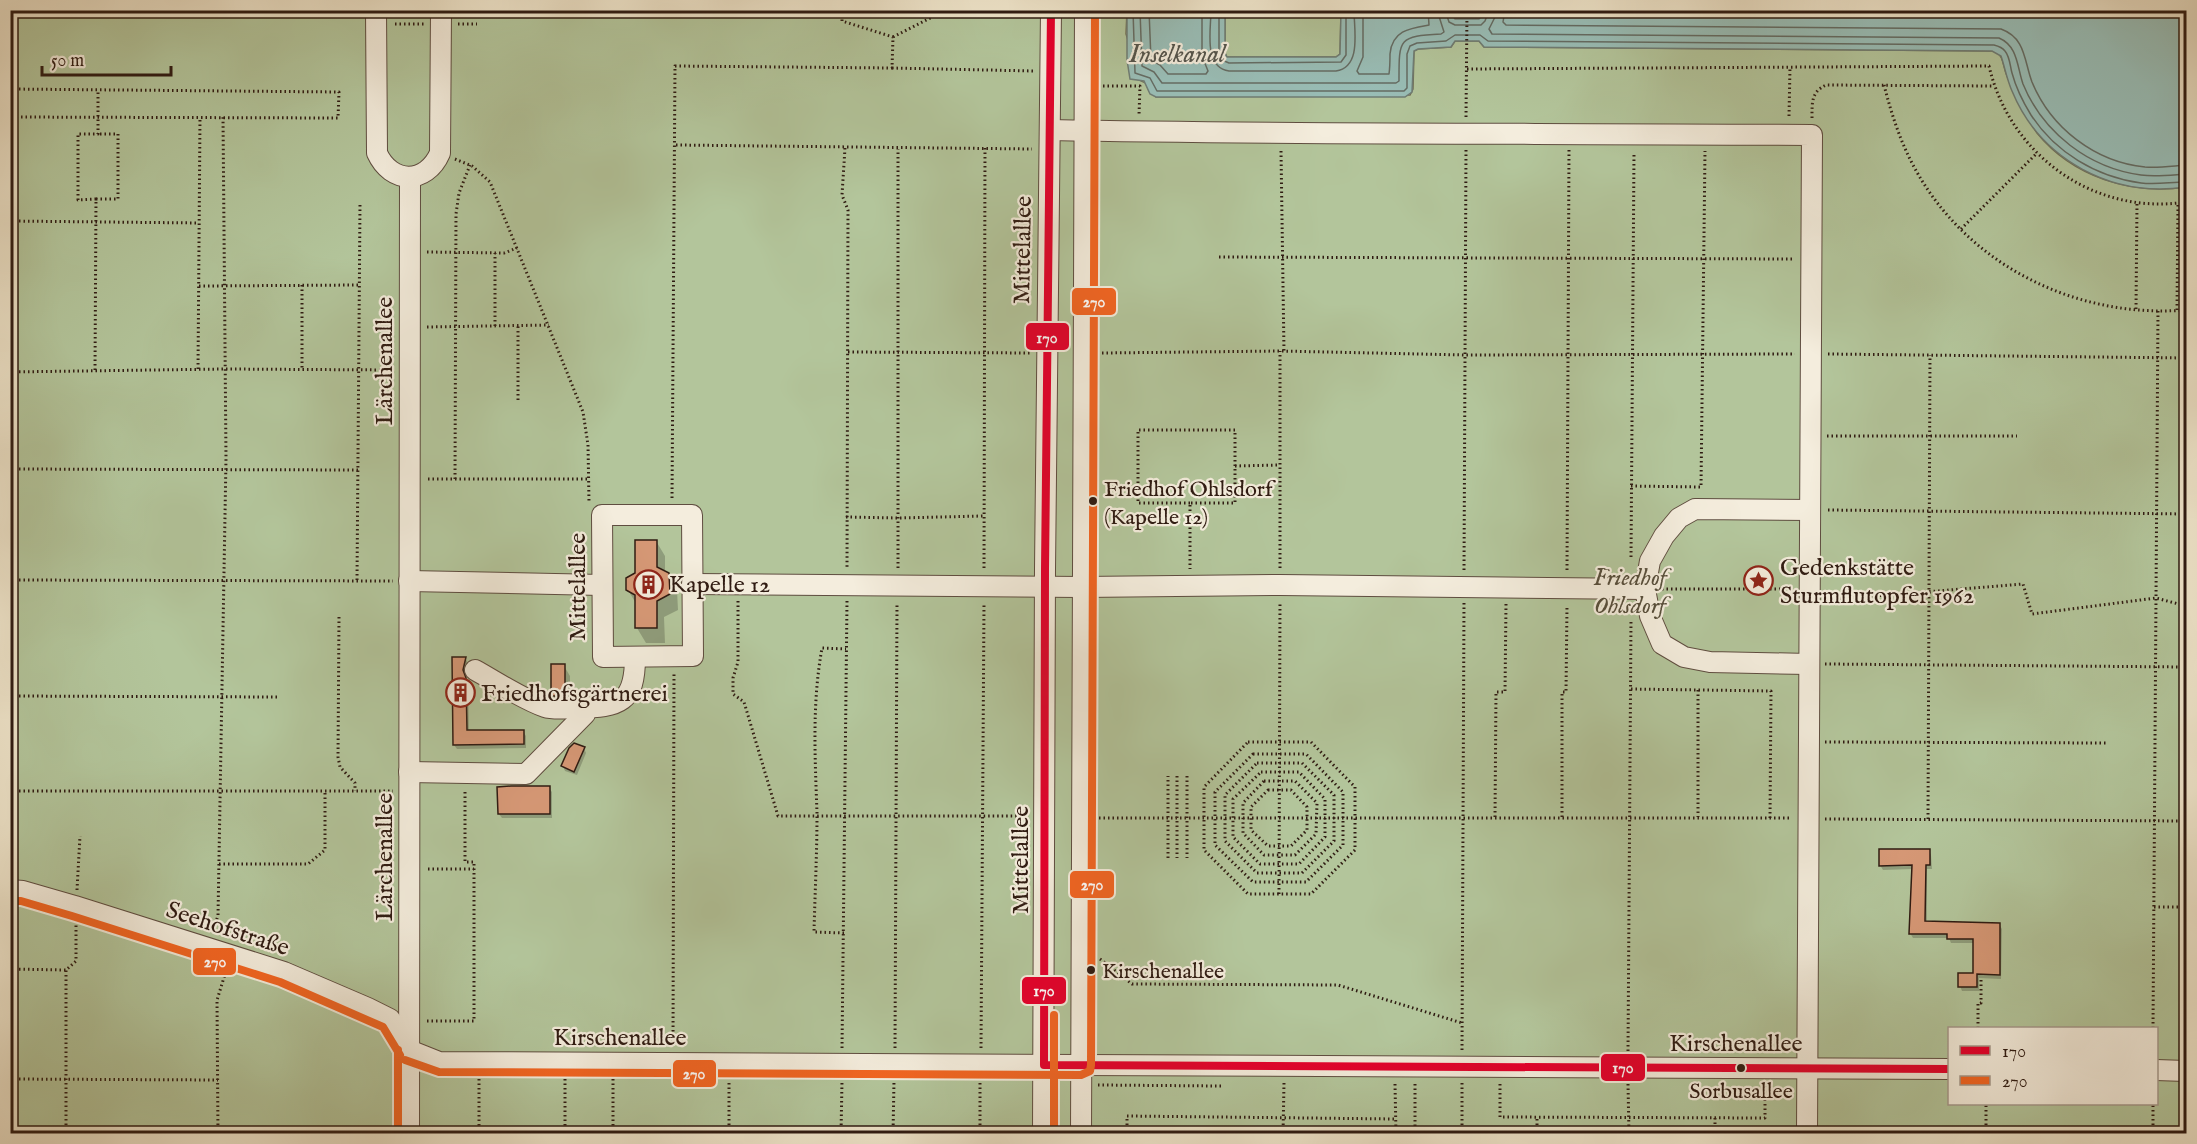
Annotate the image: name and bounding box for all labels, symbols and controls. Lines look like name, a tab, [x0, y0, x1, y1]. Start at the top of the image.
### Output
water label: Inselkanal	[1128, 38, 1227, 71]
scale bar	[42, 39, 171, 77]
text: 50 m	[51, 50, 84, 73]
street label: Mittelallee	[1007, 196, 1040, 304]
line badge: 270	[1071, 287, 1117, 316]
text: 270	[1083, 293, 1105, 313]
street label: Lärchenallee	[370, 297, 401, 425]
line badge: 170	[1025, 322, 1070, 351]
text: 170	[1036, 329, 1058, 349]
place label: Friedhof Ohlsdorf (Kapelle 12)	[1104, 476, 1277, 532]
marker: Friedhof Ohlsdorf (Kapelle 12)	[1087, 495, 1099, 507]
street label: Mittelallee	[563, 533, 594, 641]
place label: Gedenkstätte Sturmflutopfer 1962	[1780, 553, 1974, 612]
park label: Friedhof Ohlsdorf	[1593, 563, 1673, 622]
place icon: Gedenkstätte Sturmflutopfer 1962	[1743, 565, 1775, 597]
building icon: Kapelle 12	[632, 568, 664, 600]
place label: Kapelle 12	[669, 570, 770, 601]
building icon: Friedhofsgärtnerei	[444, 677, 476, 709]
place label: Friedhofsgärtnerei	[481, 679, 668, 710]
street label: Lärchenallee	[370, 793, 401, 921]
street label: Mittelallee	[1006, 806, 1037, 914]
line badge: 270	[1069, 870, 1115, 899]
text: 270	[1081, 876, 1103, 896]
street label: Seehofstraße	[162, 895, 293, 964]
line badge: 270	[192, 947, 237, 976]
text: 270	[204, 953, 226, 973]
place label: Kirschenallee	[1102, 958, 1224, 986]
marker: Kirschenallee	[1085, 964, 1097, 976]
line badge: 170	[1021, 976, 1067, 1005]
text: 170	[1033, 982, 1055, 1002]
street label: Kirschenallee	[553, 1023, 687, 1054]
legend	[1948, 1027, 2158, 1105]
street label: Kirschenallee	[1669, 1029, 1803, 1060]
text: 170	[2002, 1041, 2026, 1064]
line badge: 170	[1600, 1053, 1646, 1082]
line badge: 270	[672, 1059, 717, 1088]
text: 170	[1612, 1059, 1634, 1079]
marker: Sorbusallee	[1735, 1062, 1747, 1074]
text: 270	[683, 1065, 705, 1085]
text: 270	[2002, 1071, 2028, 1094]
place label: Sorbusallee	[1689, 1078, 1793, 1106]

